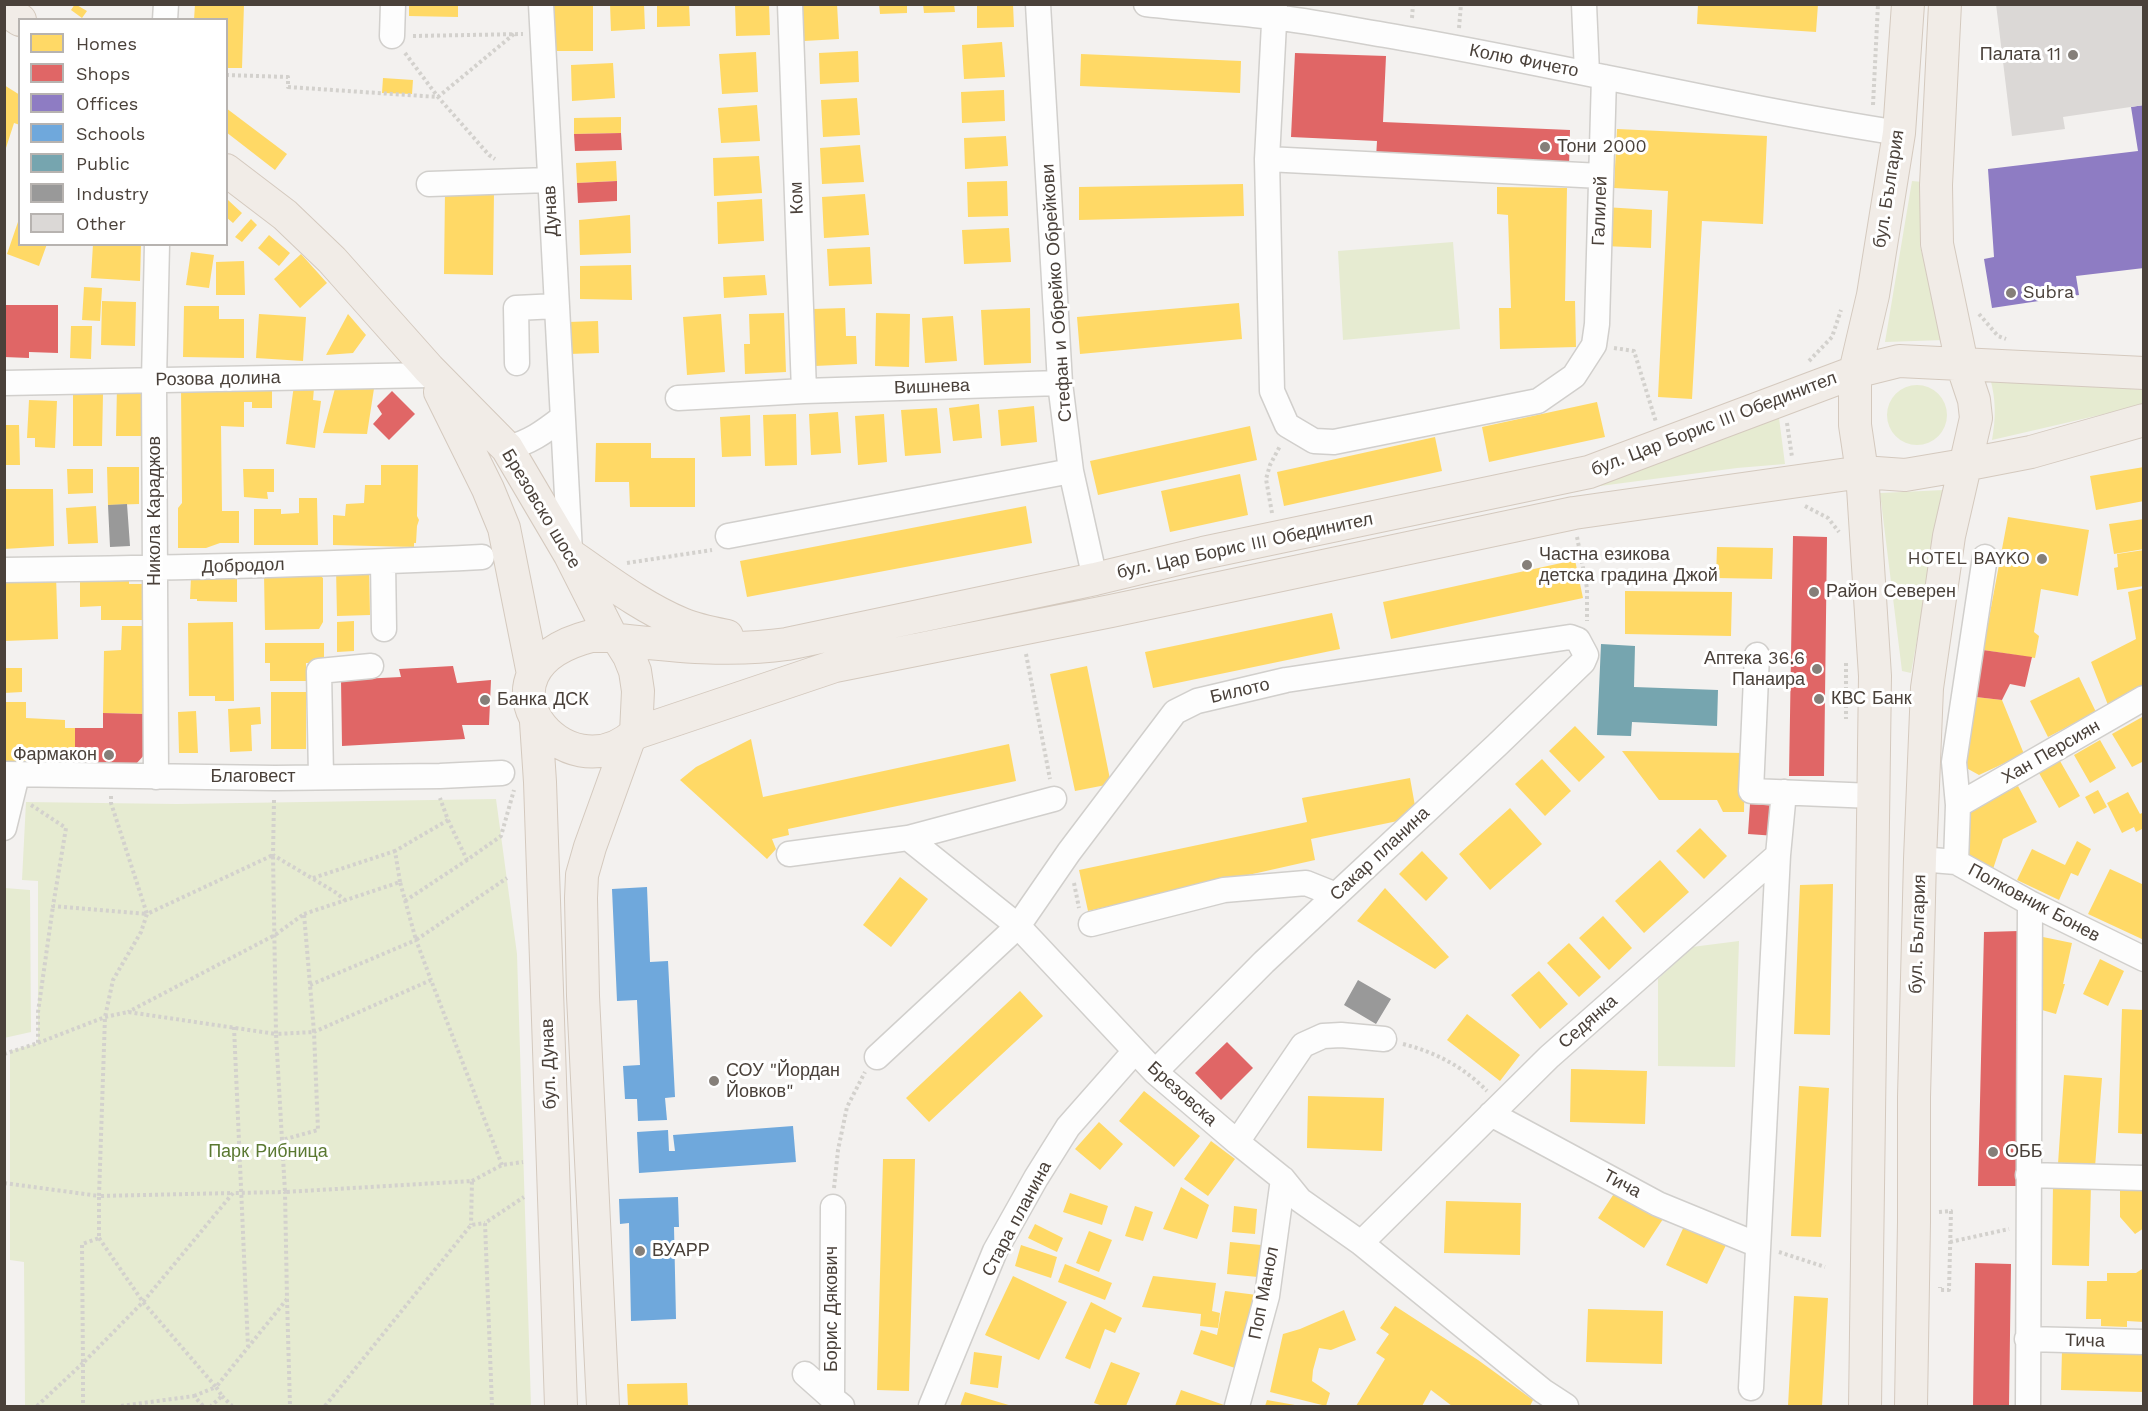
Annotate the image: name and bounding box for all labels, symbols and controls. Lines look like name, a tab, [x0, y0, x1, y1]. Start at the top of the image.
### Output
legend	[18, 18, 228, 246]
text: Homes	[76, 33, 137, 54]
street label: Колю Фичето	[1468, 40, 1580, 82]
place label: Палата 11	[1980, 44, 2061, 66]
marker: Палата 11	[2066, 48, 2080, 62]
text: Shops	[76, 63, 130, 84]
text: Offices	[76, 93, 138, 114]
text: Schools	[76, 123, 145, 144]
street label: бул. България	[1869, 128, 1909, 250]
place label: Тони 2000	[1557, 136, 1647, 158]
marker: Тони 2000	[1538, 140, 1552, 154]
text: Public	[76, 153, 130, 174]
street label: Стефан и Обрейко Обрейкови	[1037, 163, 1077, 423]
street label: Галилей	[1588, 176, 1612, 246]
street label: Ком	[786, 181, 808, 215]
text: Industry	[76, 183, 148, 204]
street label: Дунав	[539, 185, 563, 237]
text: Other	[76, 213, 126, 234]
place label: Subra	[2023, 282, 2074, 304]
marker: Subra	[2004, 286, 2018, 300]
street label: Розова долина	[155, 367, 281, 391]
street label: бул. Цар Борис III Обединител	[1588, 367, 1840, 481]
street label: Вишнева	[894, 375, 970, 399]
street label: Никола Караджов	[144, 436, 166, 586]
street label: Брезовско шосе	[497, 445, 585, 573]
street label: бул. Цар Борис III Обединител	[1115, 508, 1375, 584]
place label: Частна езикова детска градина Джой	[1539, 544, 1718, 586]
place label: HOTEL BAYKO	[1908, 548, 2030, 570]
marker: HOTEL BAYKO	[2035, 552, 2049, 566]
street label: Добродол	[201, 554, 285, 578]
marker: Частна езикова детска градина Джой	[1520, 558, 1534, 572]
place label: Район Северен	[1826, 581, 1956, 603]
marker: Район Северен	[1807, 585, 1821, 599]
place label: Аптека 36.6 Панаира	[1704, 648, 1805, 690]
marker: Аптека 36.6 Панаира	[1810, 662, 1824, 676]
street label: Билото	[1208, 674, 1272, 708]
place label: КВС Банк	[1831, 688, 1912, 710]
place label: Банка ДСК	[497, 689, 589, 711]
marker: КВС Банк	[1812, 692, 1826, 706]
marker: Банка ДСК	[478, 693, 492, 707]
street label: Хан Персиян	[1998, 715, 2104, 789]
place label: Фармакон	[13, 744, 97, 766]
marker: Фармакон	[102, 748, 116, 762]
street label: Благовест	[211, 766, 295, 788]
street label: Сакар планина	[1326, 803, 1434, 905]
street label: Полковник Бонев	[1964, 859, 2104, 947]
street label: бул. България	[1905, 874, 1931, 994]
street label: Седянка	[1554, 991, 1622, 1053]
street label: бул. Дунав	[537, 1018, 561, 1110]
street label: Брезовска	[1143, 1057, 1221, 1131]
place label: СОУ "Йордан Йовков"	[726, 1060, 840, 1102]
marker: СОУ "Йордан Йовков"	[707, 1074, 721, 1088]
park label: Парк Рибница	[208, 1141, 328, 1163]
place label: ОББ	[2005, 1141, 2043, 1163]
marker: ОББ	[1986, 1145, 2000, 1159]
street label: Стара планина	[978, 1158, 1056, 1280]
street label: Тича	[1599, 1165, 1645, 1203]
place label: ВУАРР	[652, 1240, 710, 1262]
marker: ВУАРР	[633, 1244, 647, 1258]
street label: Поп Манол	[1244, 1245, 1284, 1341]
street label: Борис Дякович	[821, 1246, 843, 1372]
street label: Тича	[2065, 1330, 2105, 1352]

